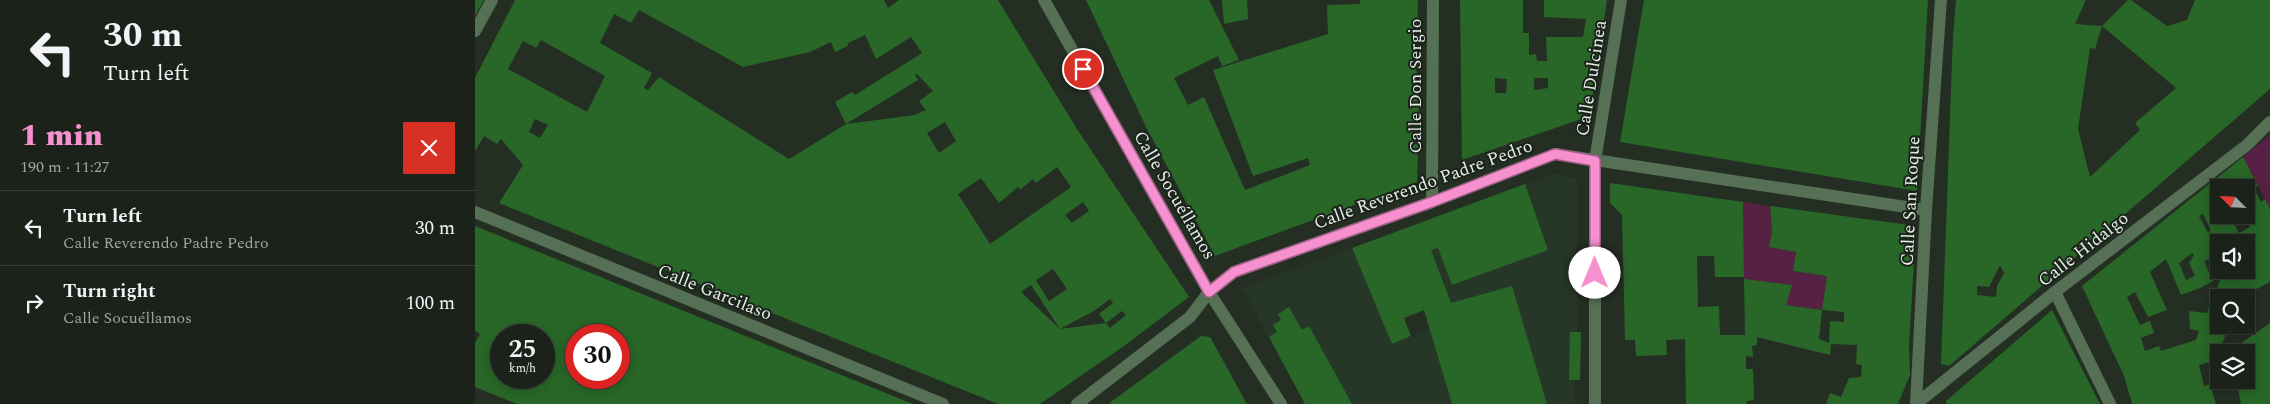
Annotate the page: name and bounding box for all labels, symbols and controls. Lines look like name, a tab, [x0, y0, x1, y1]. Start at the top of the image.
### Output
text: 30 m	[103, 9, 183, 62]
street label: Calle Don Sergio	[1402, 18, 1429, 154]
street label: Calle Dulcinea	[1569, 18, 1614, 138]
icon: left	[20, 20, 85, 85]
pin	[1062, 48, 1104, 90]
icon: arrive	[1069, 55, 1097, 83]
text: Turn left	[103, 57, 189, 90]
text: 1 min	[20, 113, 103, 159]
button: close	[403, 122, 455, 174]
street label: Calle Socuéllamos	[1127, 126, 1223, 265]
street label: Calle Reverendo Padre Pedro	[1310, 132, 1536, 237]
street label: Calle San Roque	[1894, 135, 1927, 267]
text: 190 m · 11:27	[20, 155, 110, 179]
north arrow	[2210, 179, 2255, 224]
map controls	[2210, 179, 2255, 389]
text: Turn left	[63, 202, 142, 231]
street label: Calle Hidalgo	[2032, 205, 2135, 294]
icon: left	[20, 214, 48, 242]
text: 30 m	[415, 214, 455, 243]
text: Calle Reverendo Padre Pedro	[63, 231, 269, 255]
button: sound	[2210, 234, 2255, 279]
position arrow	[1568, 246, 1620, 298]
street label: Calle Garcilaso	[654, 257, 776, 328]
text: Turn right	[63, 277, 156, 306]
icon: right	[20, 289, 48, 317]
text: 100 m	[405, 289, 455, 318]
button: search	[2210, 289, 2255, 334]
text: Calle Socuéllamos	[63, 306, 192, 330]
speed limit sign: 30	[565, 324, 630, 389]
text: 25	[508, 331, 537, 369]
button: layers	[2210, 344, 2255, 389]
text: km/h	[509, 359, 536, 378]

